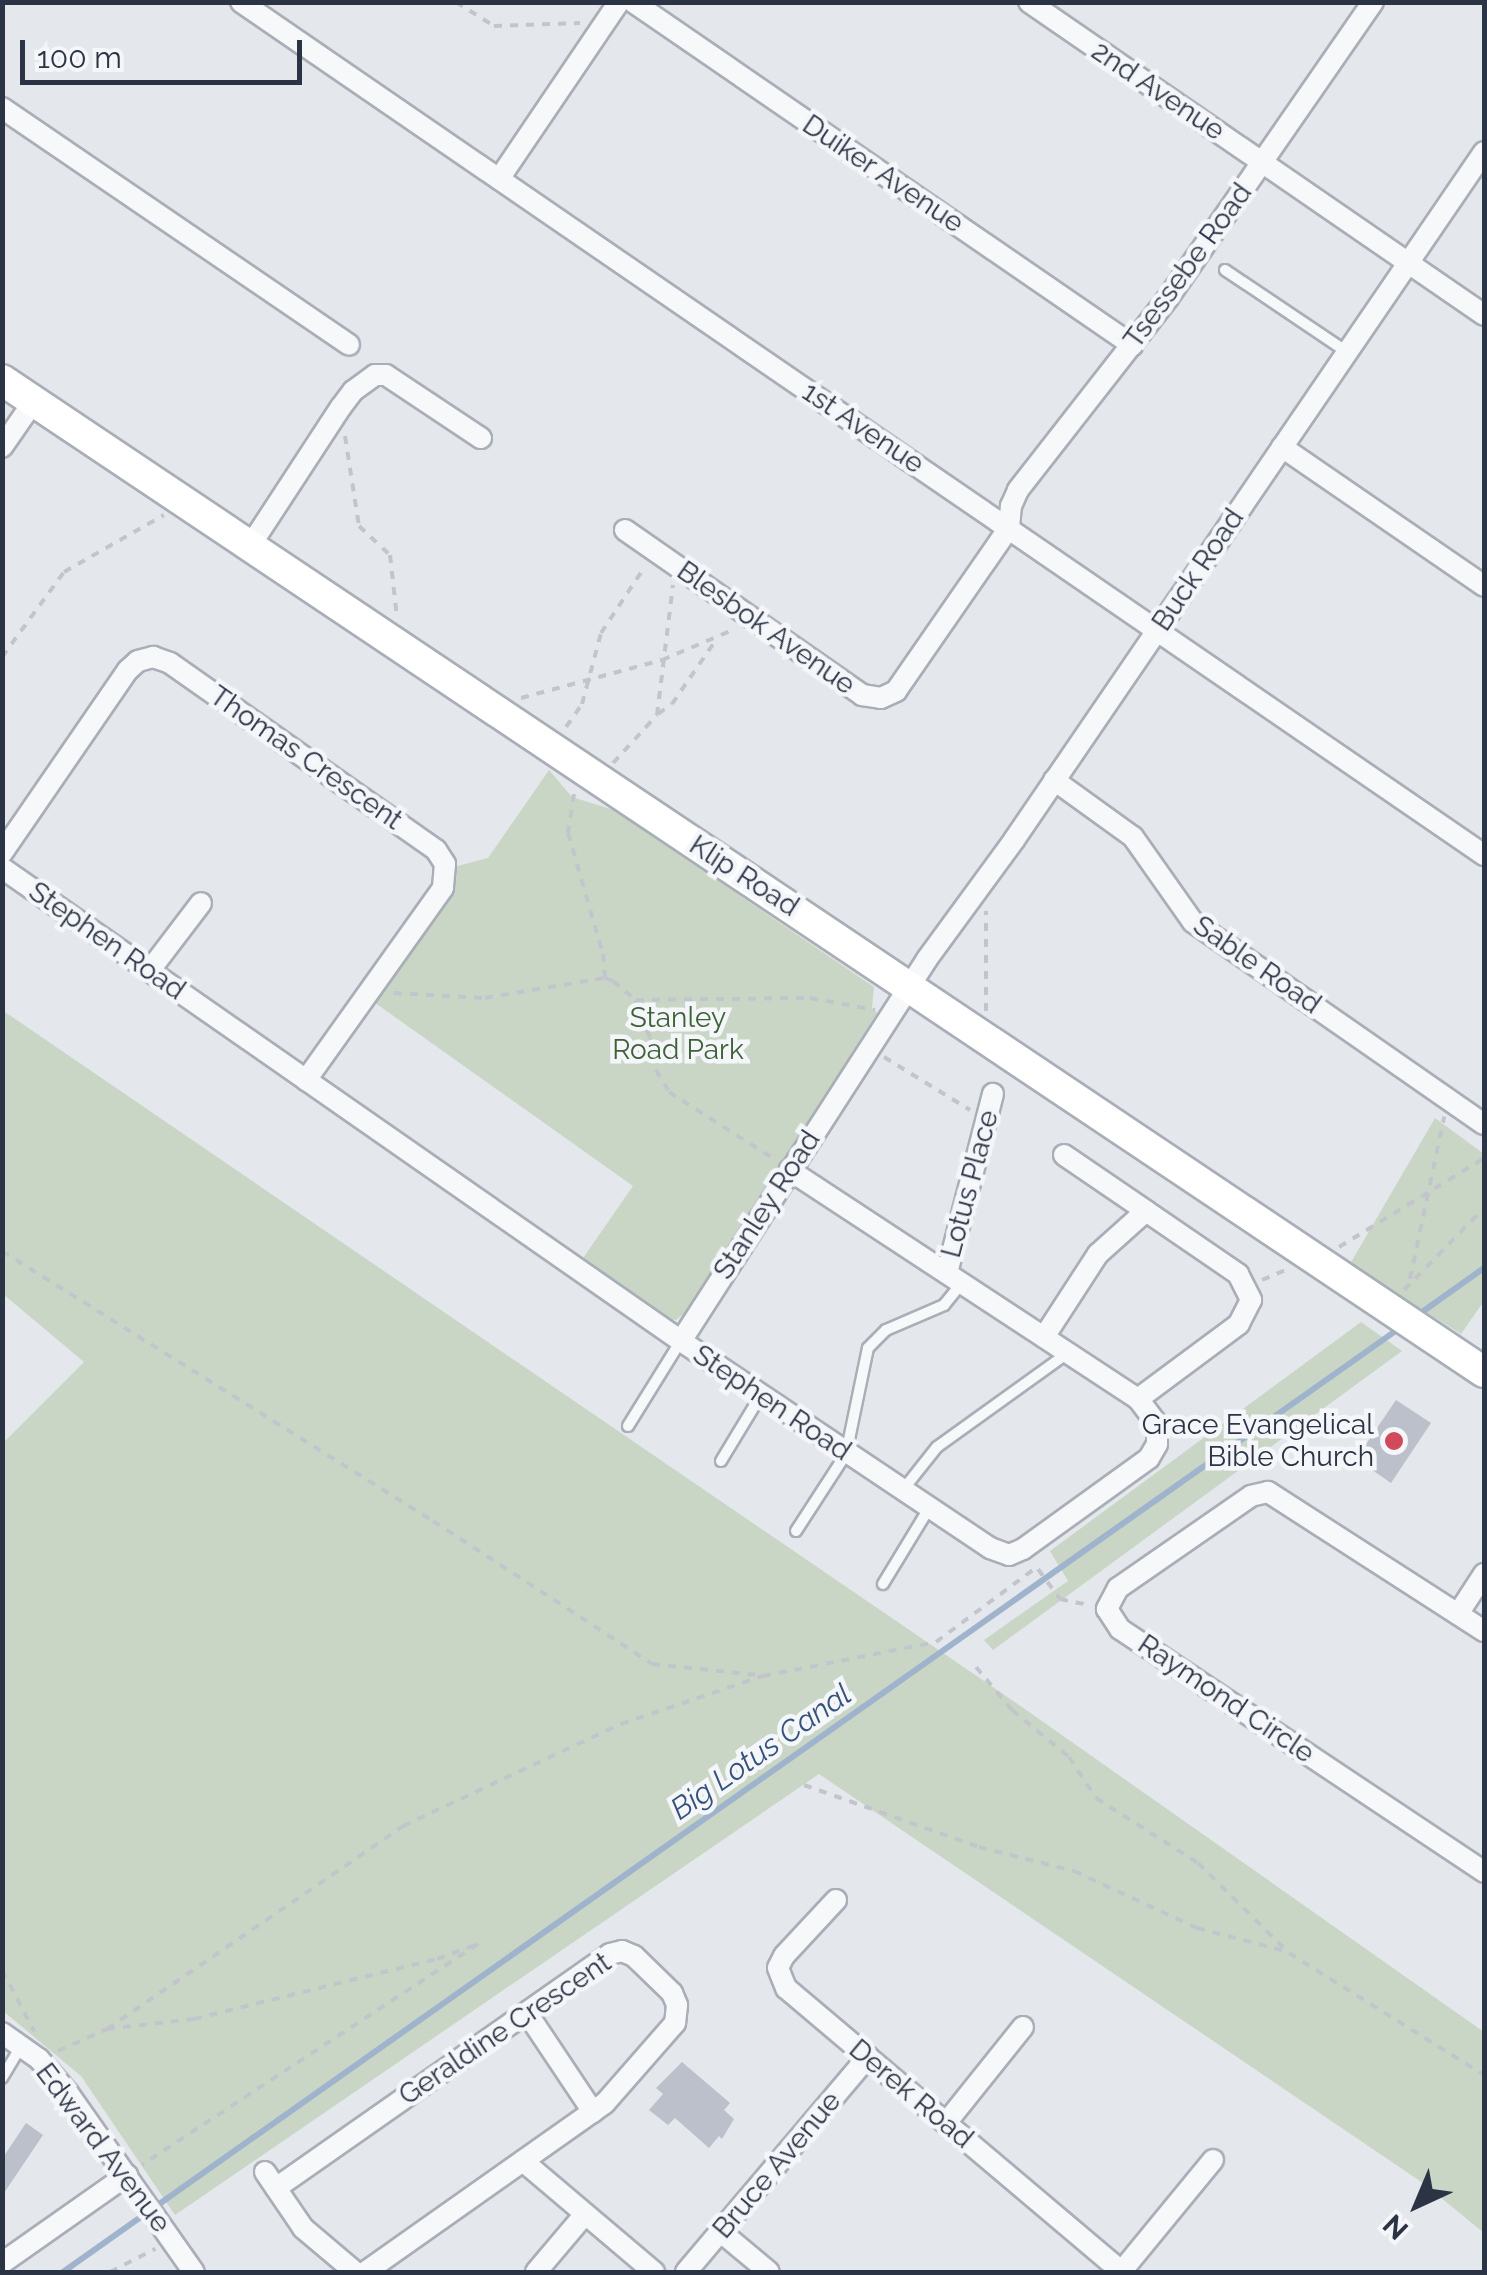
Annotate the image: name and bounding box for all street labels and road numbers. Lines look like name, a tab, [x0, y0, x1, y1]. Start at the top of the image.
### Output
street label: 2nd Avenue	[1085, 34, 1231, 148]
street label: Duiker Avenue	[795, 107, 971, 241]
street label: Tsessebe Road	[1117, 177, 1259, 355]
street label: 1st Avenue	[795, 375, 931, 481]
street label: Buck Road	[1145, 503, 1251, 637]
street label: Blesbok Avenue	[670, 554, 862, 702]
street label: Thomas Crescent	[203, 679, 409, 837]
street label: Klip Road	[683, 828, 805, 924]
street label: Stephen Road	[22, 875, 192, 1007]
street label: Sable Road	[1187, 909, 1327, 1021]
street label: Lotus Place	[934, 1107, 1006, 1261]
street label: Stanley Road	[706, 1124, 828, 1286]
street label: Stephen Road	[687, 1338, 857, 1468]
street label: Raymond Circle	[1131, 1628, 1321, 1770]
street label: Geraldine Crescent	[393, 1946, 617, 2112]
street label: Derek Road	[842, 2032, 980, 2156]
street label: Edward Avenue	[28, 2056, 178, 2240]
street label: Bruce Avenue	[706, 2084, 848, 2246]

